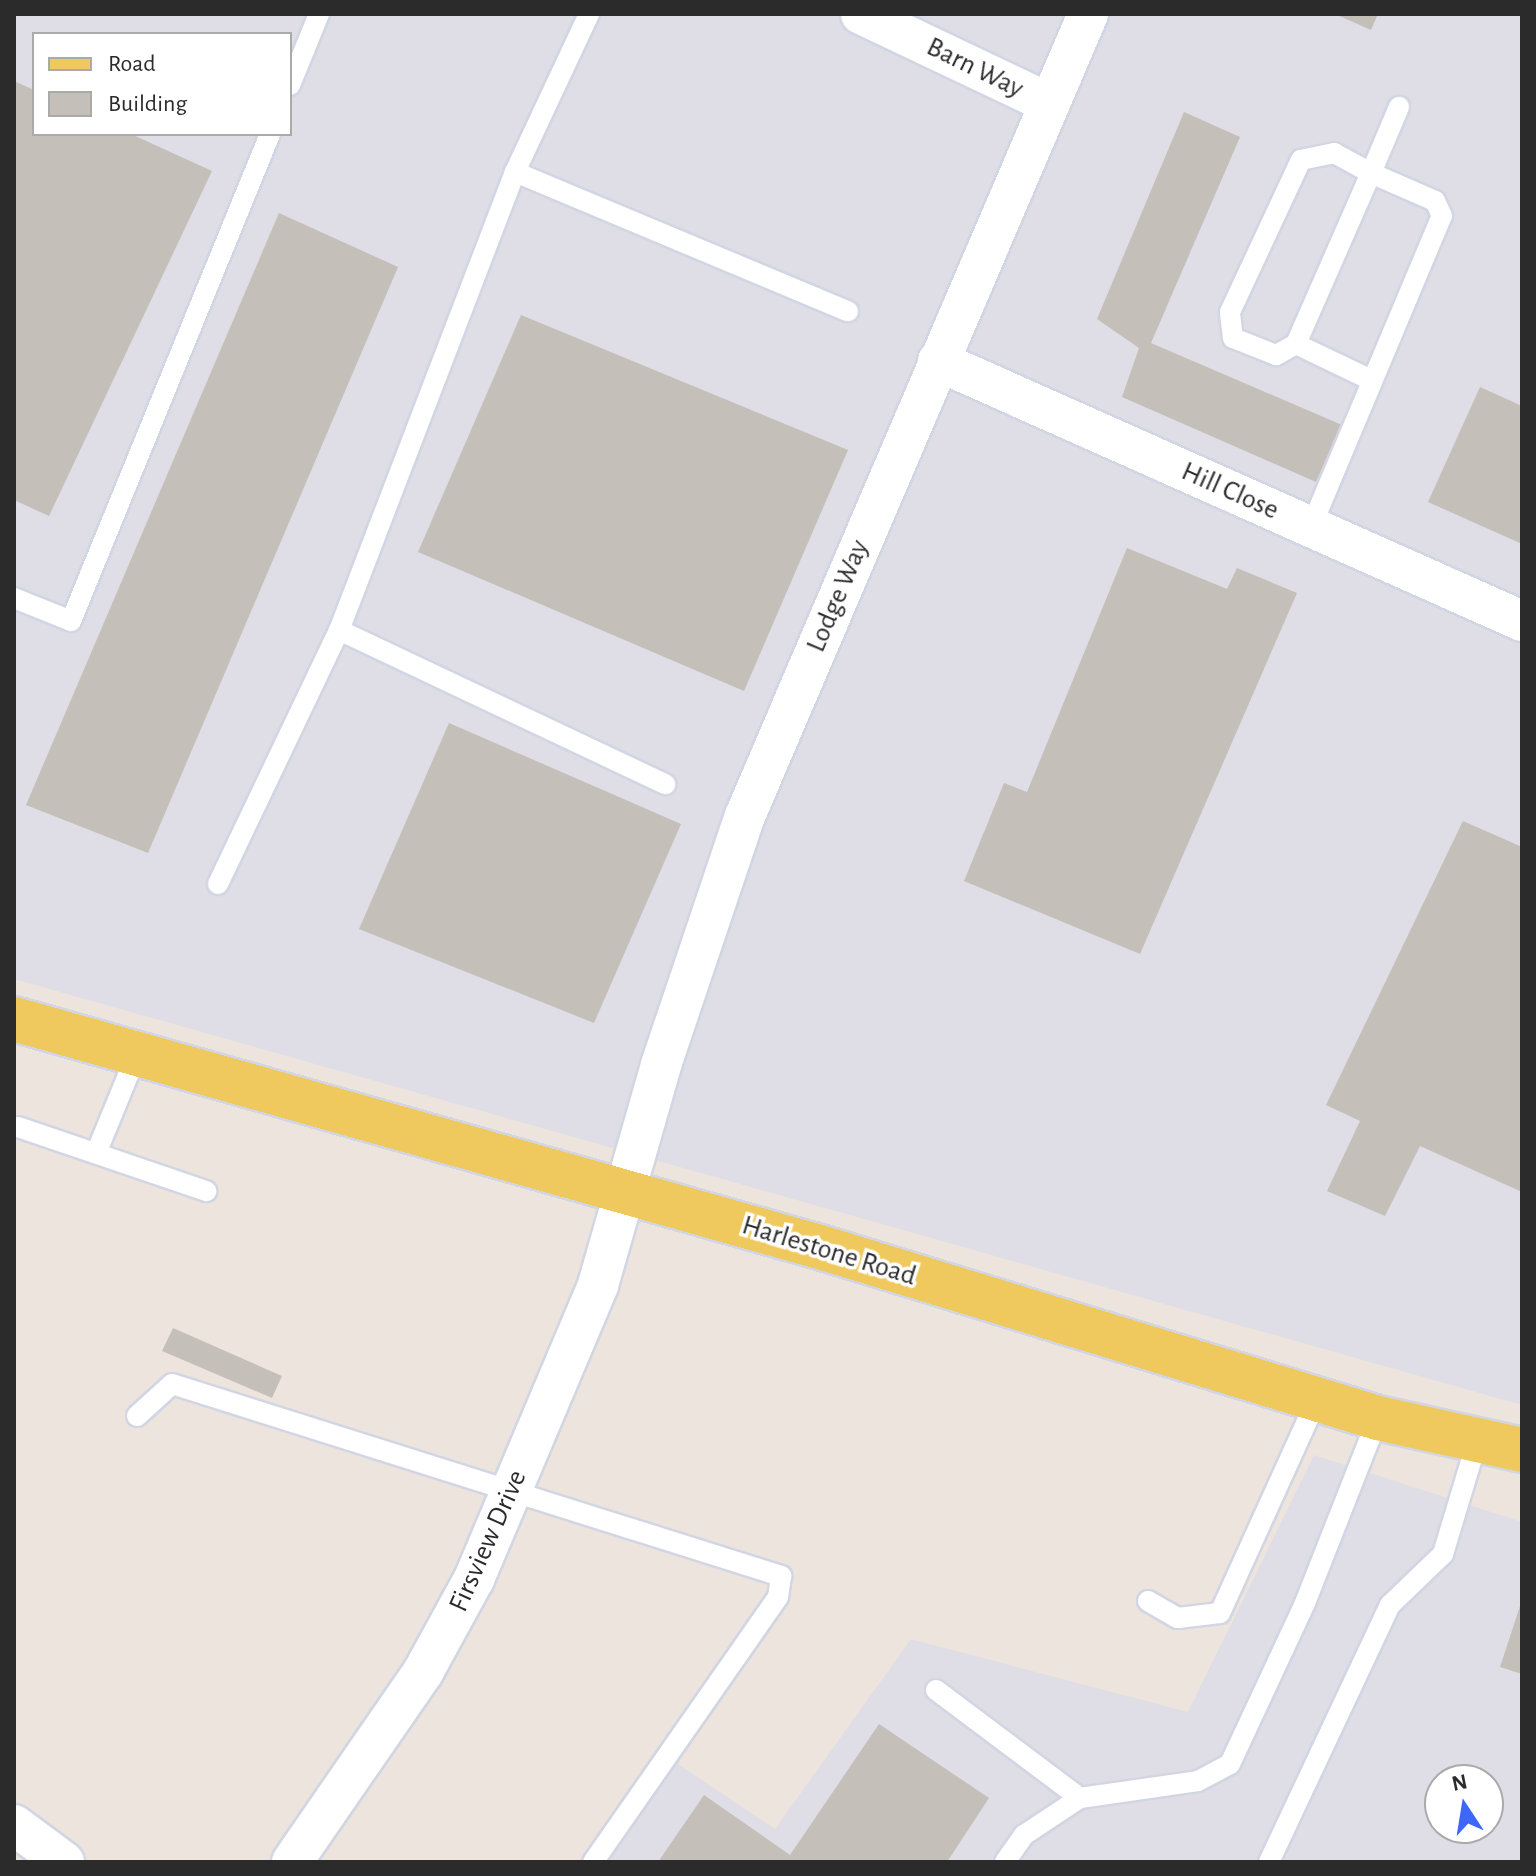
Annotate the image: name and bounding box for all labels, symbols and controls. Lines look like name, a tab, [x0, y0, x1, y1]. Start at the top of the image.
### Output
street label: Barn Way	[921, 30, 1029, 106]
legend	[32, 32, 292, 136]
text: Road	[108, 52, 156, 76]
text: Building	[108, 92, 187, 116]
street label: Hill Close	[1176, 455, 1284, 527]
street label: Lodge Way	[799, 535, 877, 657]
street label: Harlestone Road	[738, 1209, 920, 1293]
street label: Firsview Drive	[442, 1465, 534, 1617]
north arrow	[1424, 1764, 1504, 1844]
text: N	[1450, 1770, 1469, 1795]

